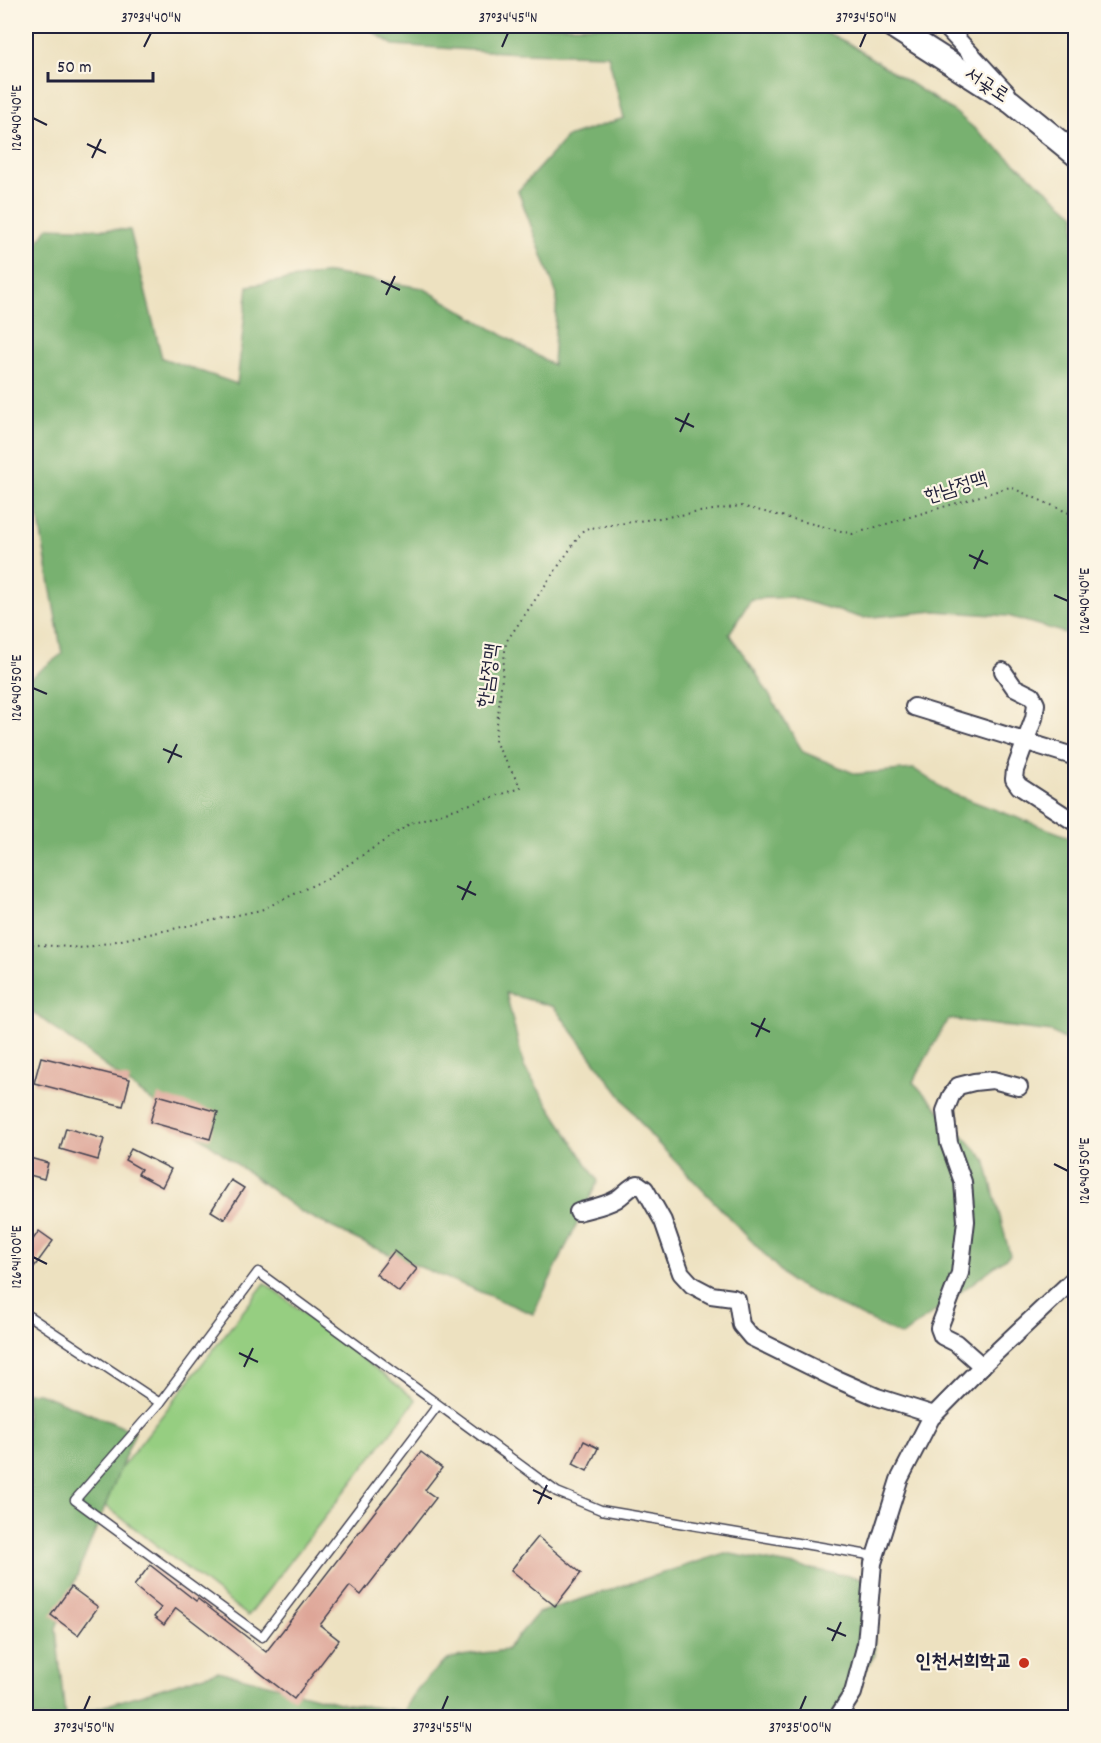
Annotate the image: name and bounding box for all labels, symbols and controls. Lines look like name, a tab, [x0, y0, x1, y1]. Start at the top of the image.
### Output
text: 37°34'40"N	[121, 8, 181, 30]
text: 37°34'45"N	[479, 8, 537, 30]
text: 37°34'50"N	[836, 8, 896, 30]
scale bar	[48, 45, 153, 83]
text: 50 m	[57, 56, 92, 81]
street label: 서곶로	[958, 61, 1014, 111]
text: 126°40'40"E	[7, 85, 29, 151]
street label: 한남정맥	[921, 466, 991, 512]
text: 126°40'40"E	[1075, 568, 1097, 634]
street label: 한남정맥	[472, 642, 508, 710]
text: 126°40'50"E	[7, 654, 29, 721]
text: 126°40'50"E	[1075, 1137, 1097, 1204]
text: 126°41'00"E	[7, 1225, 29, 1288]
place label: 인천서희학교	[915, 1649, 1012, 1677]
marker: 인천서희학교	[1017, 1656, 1031, 1670]
text: 37°34'50"N	[54, 1718, 114, 1740]
text: 37°34'55"N	[412, 1718, 472, 1740]
text: 37°35'00"N	[769, 1718, 831, 1740]

